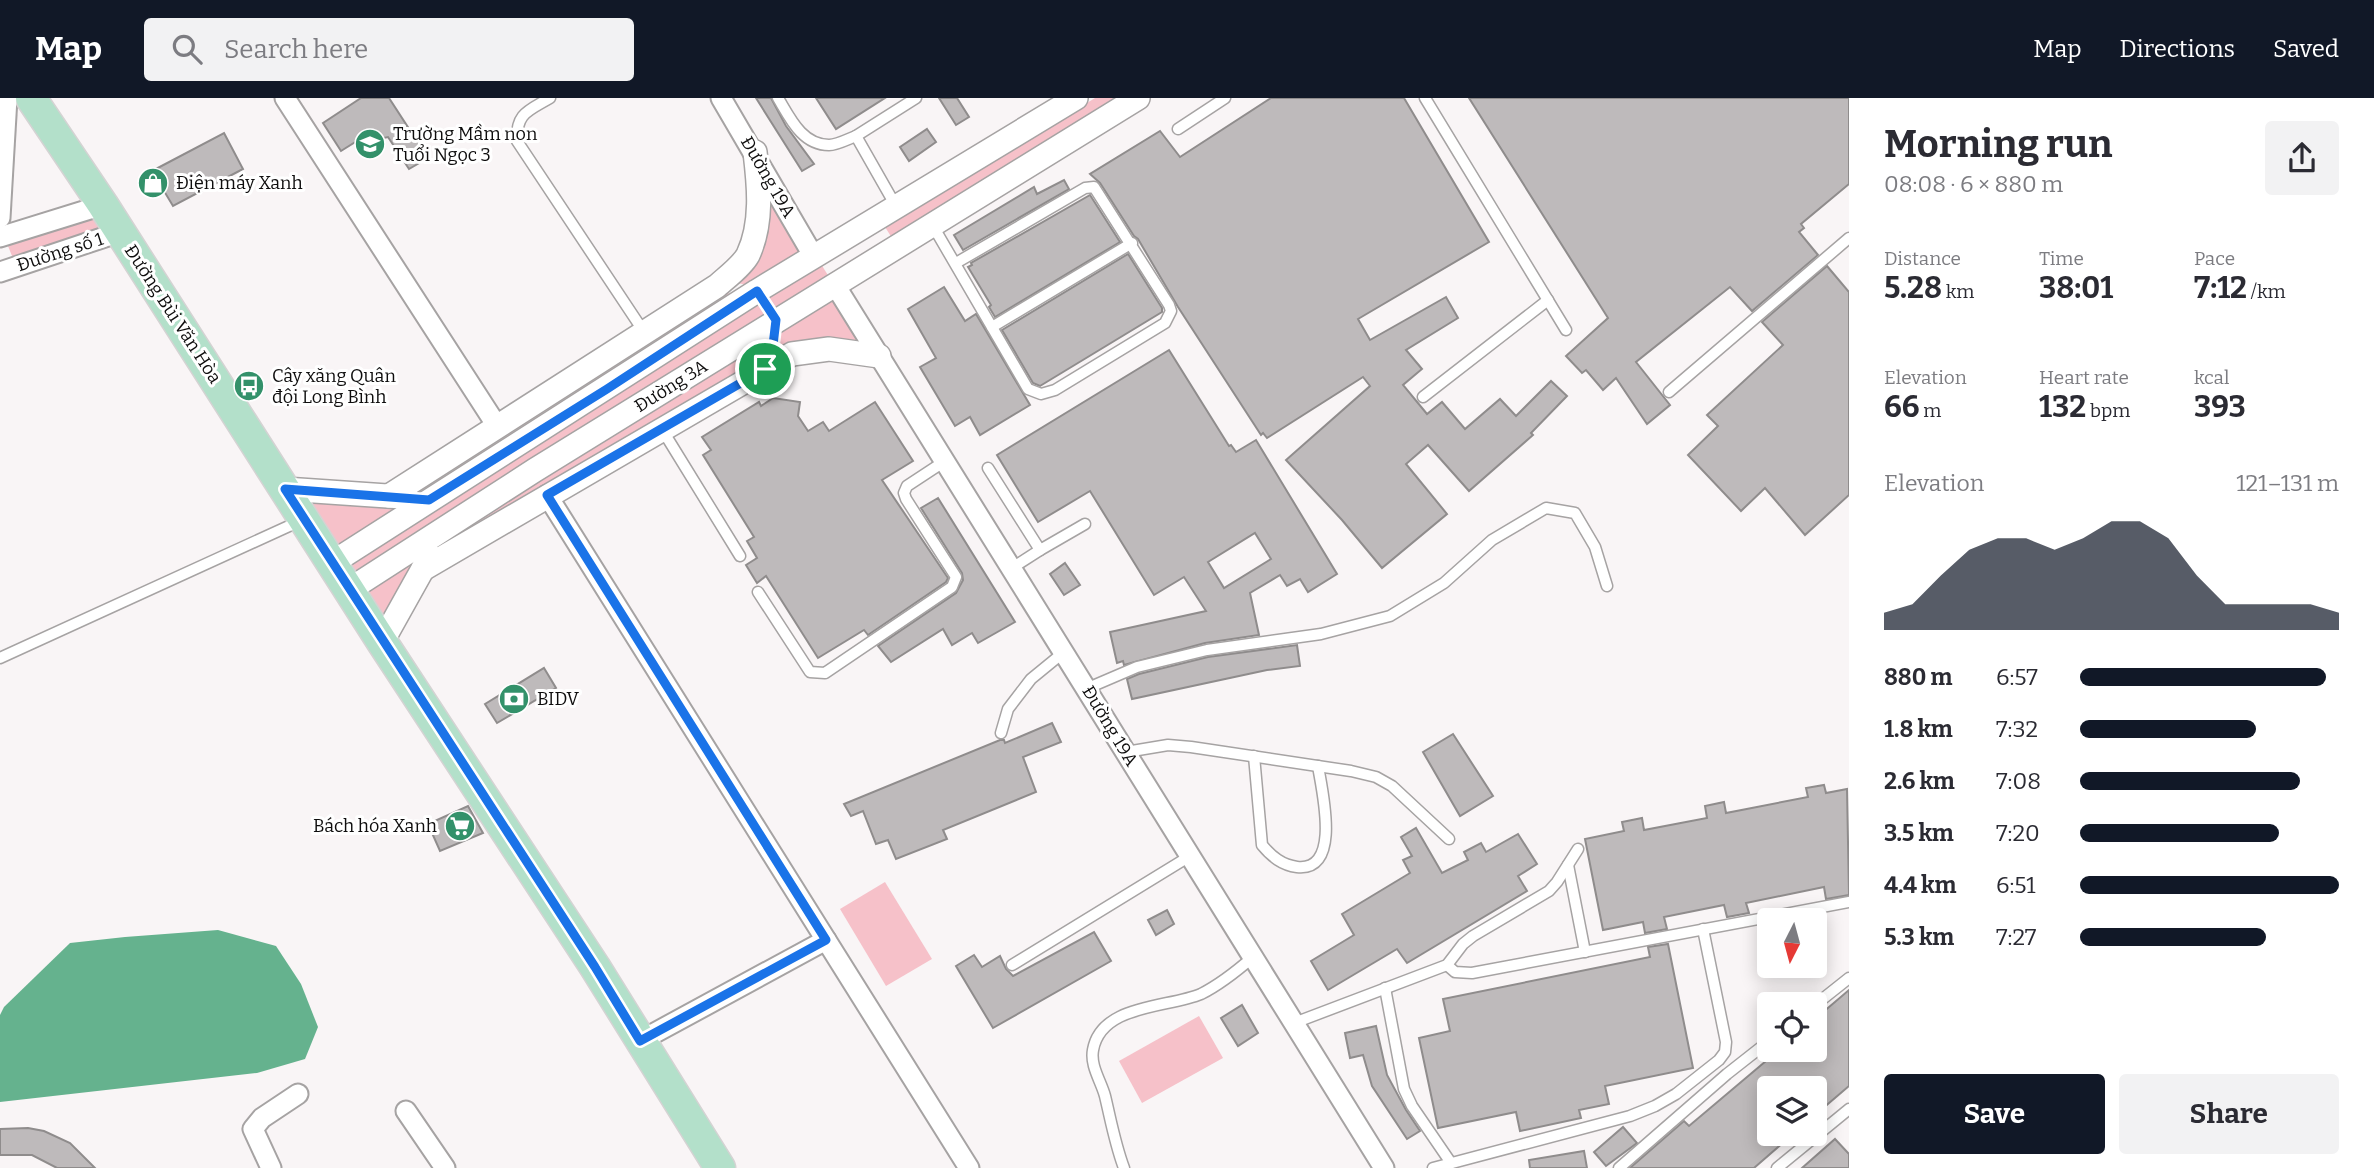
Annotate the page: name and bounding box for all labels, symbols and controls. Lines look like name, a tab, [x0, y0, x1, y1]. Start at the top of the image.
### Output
search box	[144, 18, 634, 81]
text: Map	[35, 29, 102, 69]
icon: search	[168, 30, 206, 68]
text: Search here	[224, 34, 368, 65]
text: Map	[2033, 35, 2082, 63]
text: Directions	[2120, 35, 2235, 63]
text: Saved	[2273, 35, 2339, 63]
text: Morning run	[1884, 121, 2112, 167]
button: share	[2265, 121, 2339, 195]
place label: Trường Mầm non Tuổi Ngọc 3	[393, 123, 538, 166]
school or university icon: Trường Mầm non Tuổi Ngọc 3	[353, 127, 387, 161]
street label: Đường 19A	[736, 132, 800, 222]
shop icon: Điện máy Xanh	[136, 166, 170, 200]
text: 08:08 · 6 × 880 m	[1884, 170, 2063, 198]
place label: Điện máy Xanh	[176, 172, 303, 194]
street label: Đường số 1	[14, 228, 107, 276]
street label: Đường Bùi Văn Hòa	[120, 240, 226, 388]
text: Distance	[1884, 247, 1961, 270]
text: Time	[2039, 247, 2084, 270]
text: Pace	[2194, 247, 2235, 270]
text: 5.28	[1884, 270, 1942, 306]
text: 38:01	[2039, 270, 2113, 306]
text: 7:12	[2194, 270, 2247, 306]
text: km	[1942, 280, 1974, 303]
text: /km	[2247, 280, 2286, 303]
pin	[735, 339, 795, 399]
icon: arrive	[746, 350, 784, 388]
street label: Đường 3A	[630, 355, 712, 417]
place label: Cây xăng Quân đội Long Bình	[272, 365, 396, 408]
text: Elevation	[1884, 366, 1967, 389]
text: Heart rate	[2039, 366, 2129, 389]
text: kcal	[2194, 366, 2229, 389]
bus stop icon: Cây xăng Quân đội Long Bình	[232, 369, 266, 403]
text: 66	[1884, 389, 1919, 425]
text: 132	[2039, 389, 2086, 425]
text: 393	[2194, 389, 2246, 425]
text: m	[1919, 399, 1941, 422]
text: bpm	[2086, 399, 2130, 422]
text: Elevation	[1884, 469, 1984, 497]
text: 121–131 m	[2236, 469, 2339, 497]
text: 880 m	[1884, 663, 1952, 691]
text: 6:57	[1996, 663, 2038, 691]
bank icon: BIDV	[497, 682, 531, 716]
street label: Đường 19A	[1077, 682, 1143, 771]
place label: BIDV	[537, 688, 579, 710]
text: 1.8 km	[1884, 715, 1953, 743]
text: 7:32	[1996, 715, 2038, 743]
text: 2.6 km	[1884, 767, 1955, 795]
text: 7:08	[1996, 767, 2041, 795]
supermarket icon: Bách hóa Xanh	[443, 809, 477, 843]
place label: Bách hóa Xanh	[313, 815, 437, 837]
text: 3.5 km	[1884, 819, 1954, 847]
text: 7:20	[1996, 819, 2040, 847]
text: 4.4 km	[1884, 871, 1956, 899]
text: 6:51	[1996, 871, 2036, 899]
north arrow	[1757, 908, 1827, 978]
map controls	[1757, 908, 1827, 1146]
text: 5.3 km	[1884, 923, 1954, 951]
text: 7:27	[1996, 923, 2036, 951]
button: locate	[1757, 992, 1827, 1062]
button: Save	[1884, 1074, 2105, 1154]
button: Share	[2119, 1074, 2339, 1154]
button: layers	[1757, 1076, 1827, 1146]

